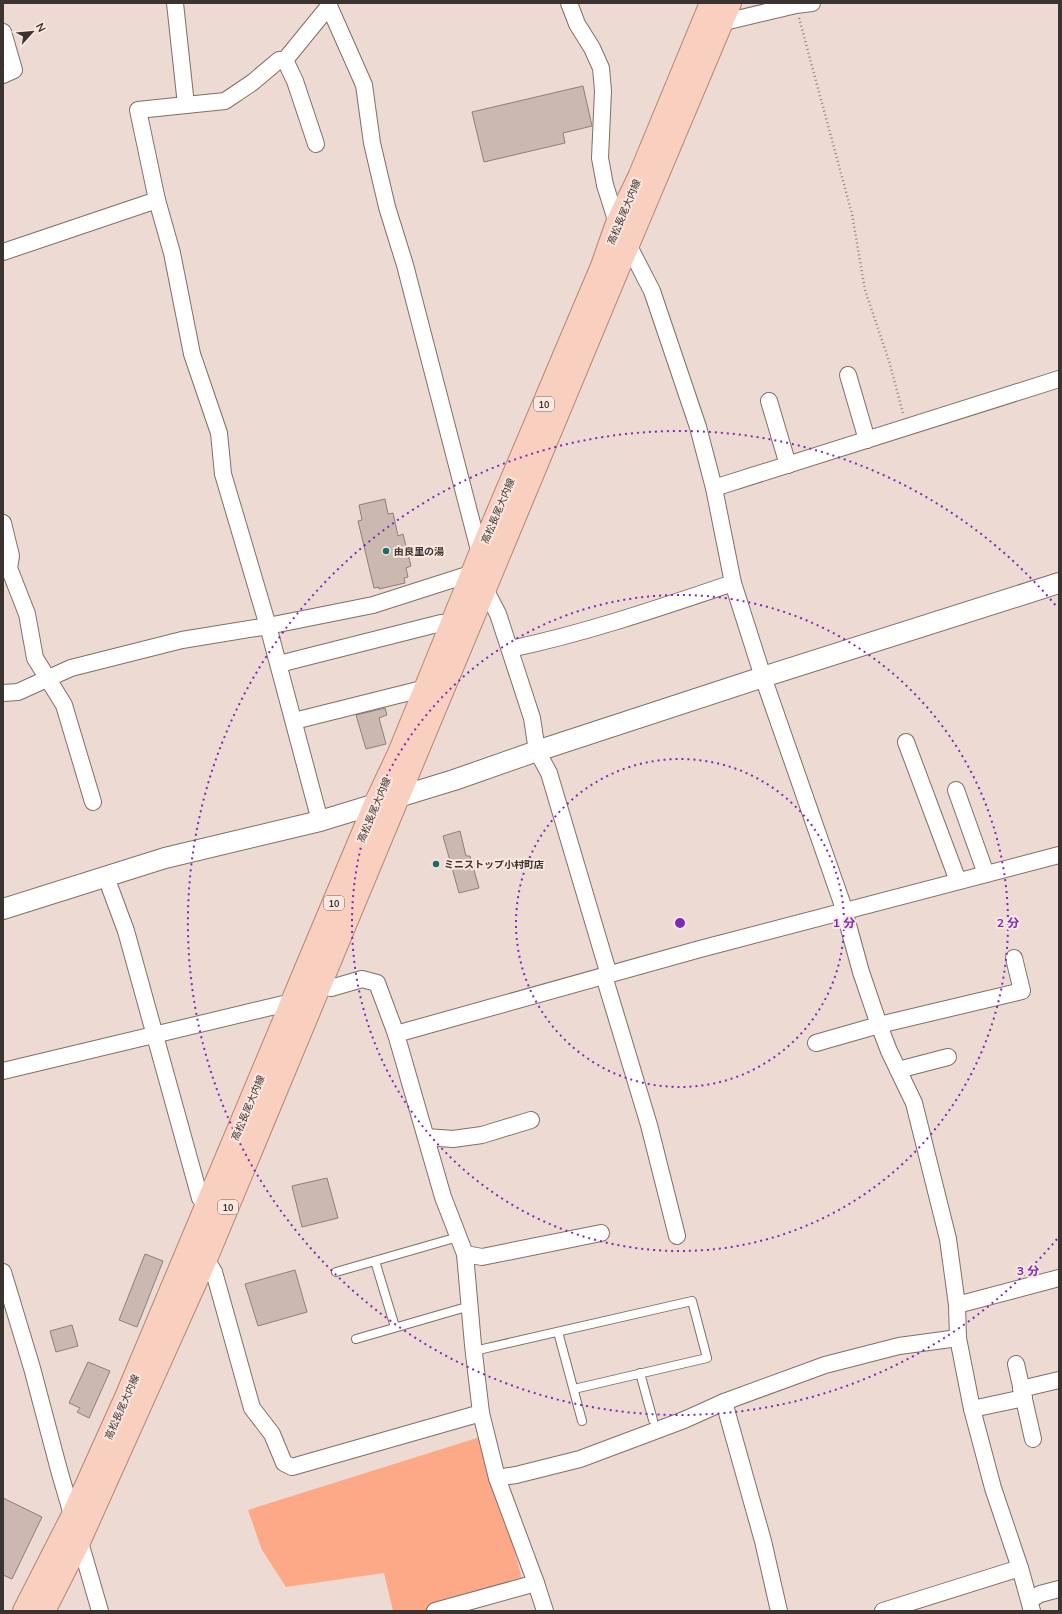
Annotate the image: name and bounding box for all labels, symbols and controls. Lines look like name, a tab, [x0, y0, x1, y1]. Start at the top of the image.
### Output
north arrow	[12, 12, 52, 52]
text: N	[33, 21, 49, 34]
street label: 高松長尾大内線	[604, 177, 644, 247]
road number: 10	[534, 397, 554, 411]
street label: 高松長尾大内線	[478, 476, 518, 546]
place label: 由良里の湯	[394, 545, 444, 558]
marker: 由良里の湯	[381, 546, 391, 556]
street label: 高松長尾大内線	[354, 775, 394, 845]
place label: ミニストップ小村町店	[444, 858, 544, 871]
marker: ミニストップ小村町店	[431, 859, 441, 869]
road number: 10	[324, 896, 344, 910]
text: 1 分	[833, 915, 855, 930]
text: 2 分	[997, 915, 1019, 930]
centre of rings	[673, 916, 687, 930]
street label: 高松長尾大内線	[228, 1073, 268, 1143]
road number: 10	[218, 1200, 238, 1214]
text: 3 分	[1017, 1263, 1039, 1278]
street label: 高松長尾大内線	[102, 1372, 142, 1442]

